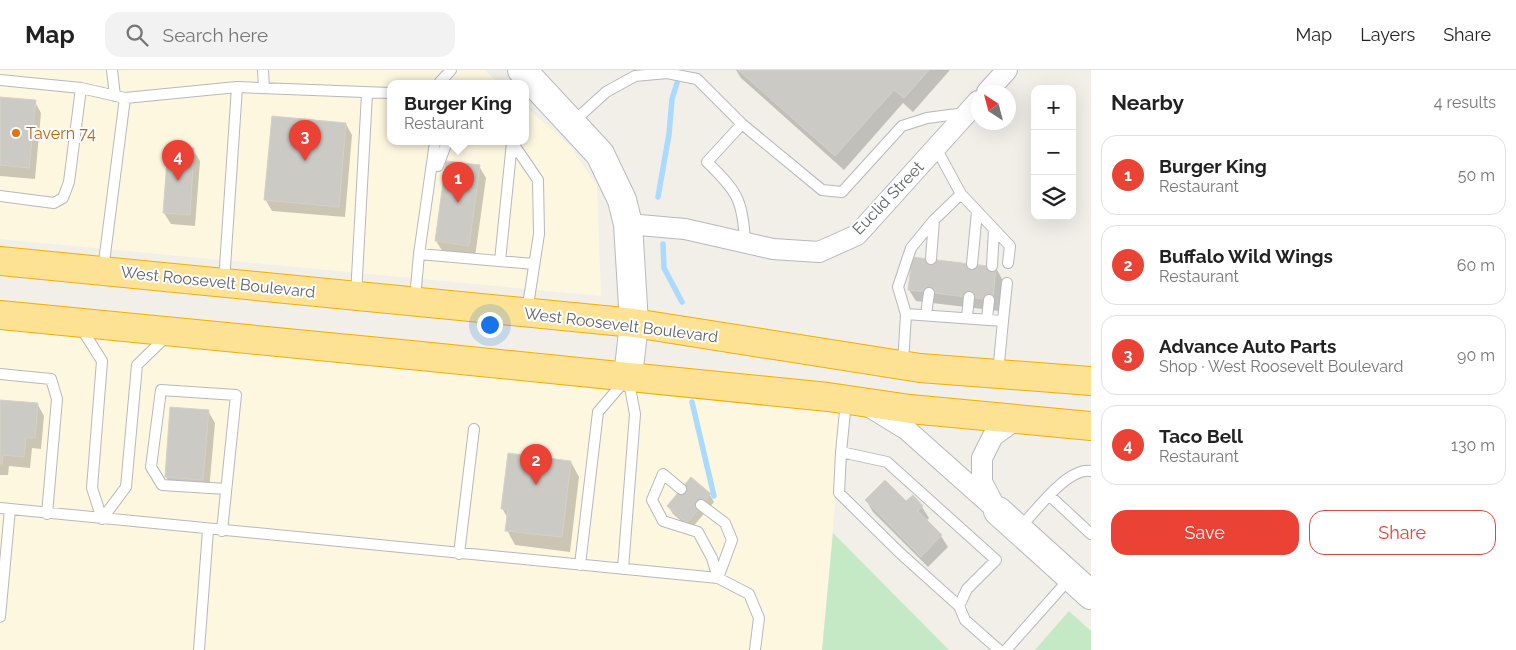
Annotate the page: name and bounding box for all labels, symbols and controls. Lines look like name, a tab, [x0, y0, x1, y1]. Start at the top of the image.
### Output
search box	[105, 12, 455, 57]
text: Map	[25, 20, 75, 49]
icon: search	[123, 21, 151, 49]
text: Search here	[163, 24, 268, 46]
text: Map	[1296, 24, 1332, 45]
text: Layers	[1360, 24, 1415, 45]
text: Share	[1443, 24, 1491, 45]
popup	[387, 80, 529, 145]
north arrow	[971, 85, 1016, 130]
map controls	[1031, 85, 1076, 220]
button: +	[1031, 85, 1076, 130]
text: Nearby	[1111, 90, 1184, 115]
text: Burger King	[404, 92, 512, 114]
text: 4 results	[1434, 93, 1496, 112]
text: Restaurant	[404, 114, 484, 133]
pin: 3	[289, 120, 321, 161]
place label: Tavern 74	[26, 124, 96, 143]
marker: Tavern 74	[10, 127, 22, 139]
button: −	[1031, 130, 1076, 175]
pin: 4	[162, 140, 194, 181]
text: Burger King	[1159, 155, 1267, 177]
street label: Euclid Street	[848, 157, 928, 238]
pin: 1	[442, 162, 474, 203]
text: 1	[1124, 166, 1132, 185]
text: 50 m	[1458, 166, 1495, 185]
button: layers	[1031, 175, 1076, 220]
text: Restaurant	[1159, 177, 1239, 196]
text: Buffalo Wild Wings	[1159, 245, 1333, 267]
text: 2	[1123, 256, 1133, 275]
text: 60 m	[1457, 256, 1495, 275]
street label: West Roosevelt Boulevard	[120, 262, 316, 302]
text: Restaurant	[1159, 267, 1239, 286]
street label: West Roosevelt Boulevard	[523, 304, 719, 346]
your location	[477, 312, 503, 338]
text: Advance Auto Parts	[1159, 335, 1336, 357]
text: 3	[1124, 346, 1132, 365]
text: 90 m	[1457, 346, 1495, 365]
text: Shop · West Roosevelt Boulevard	[1159, 357, 1403, 376]
text: Taco Bell	[1159, 425, 1243, 447]
text: 4	[1123, 436, 1133, 455]
text: 130 m	[1451, 436, 1495, 455]
pin: 2	[520, 444, 552, 485]
text: Restaurant	[1159, 447, 1239, 466]
button: Save	[1111, 510, 1299, 555]
button: Share	[1309, 510, 1496, 555]

